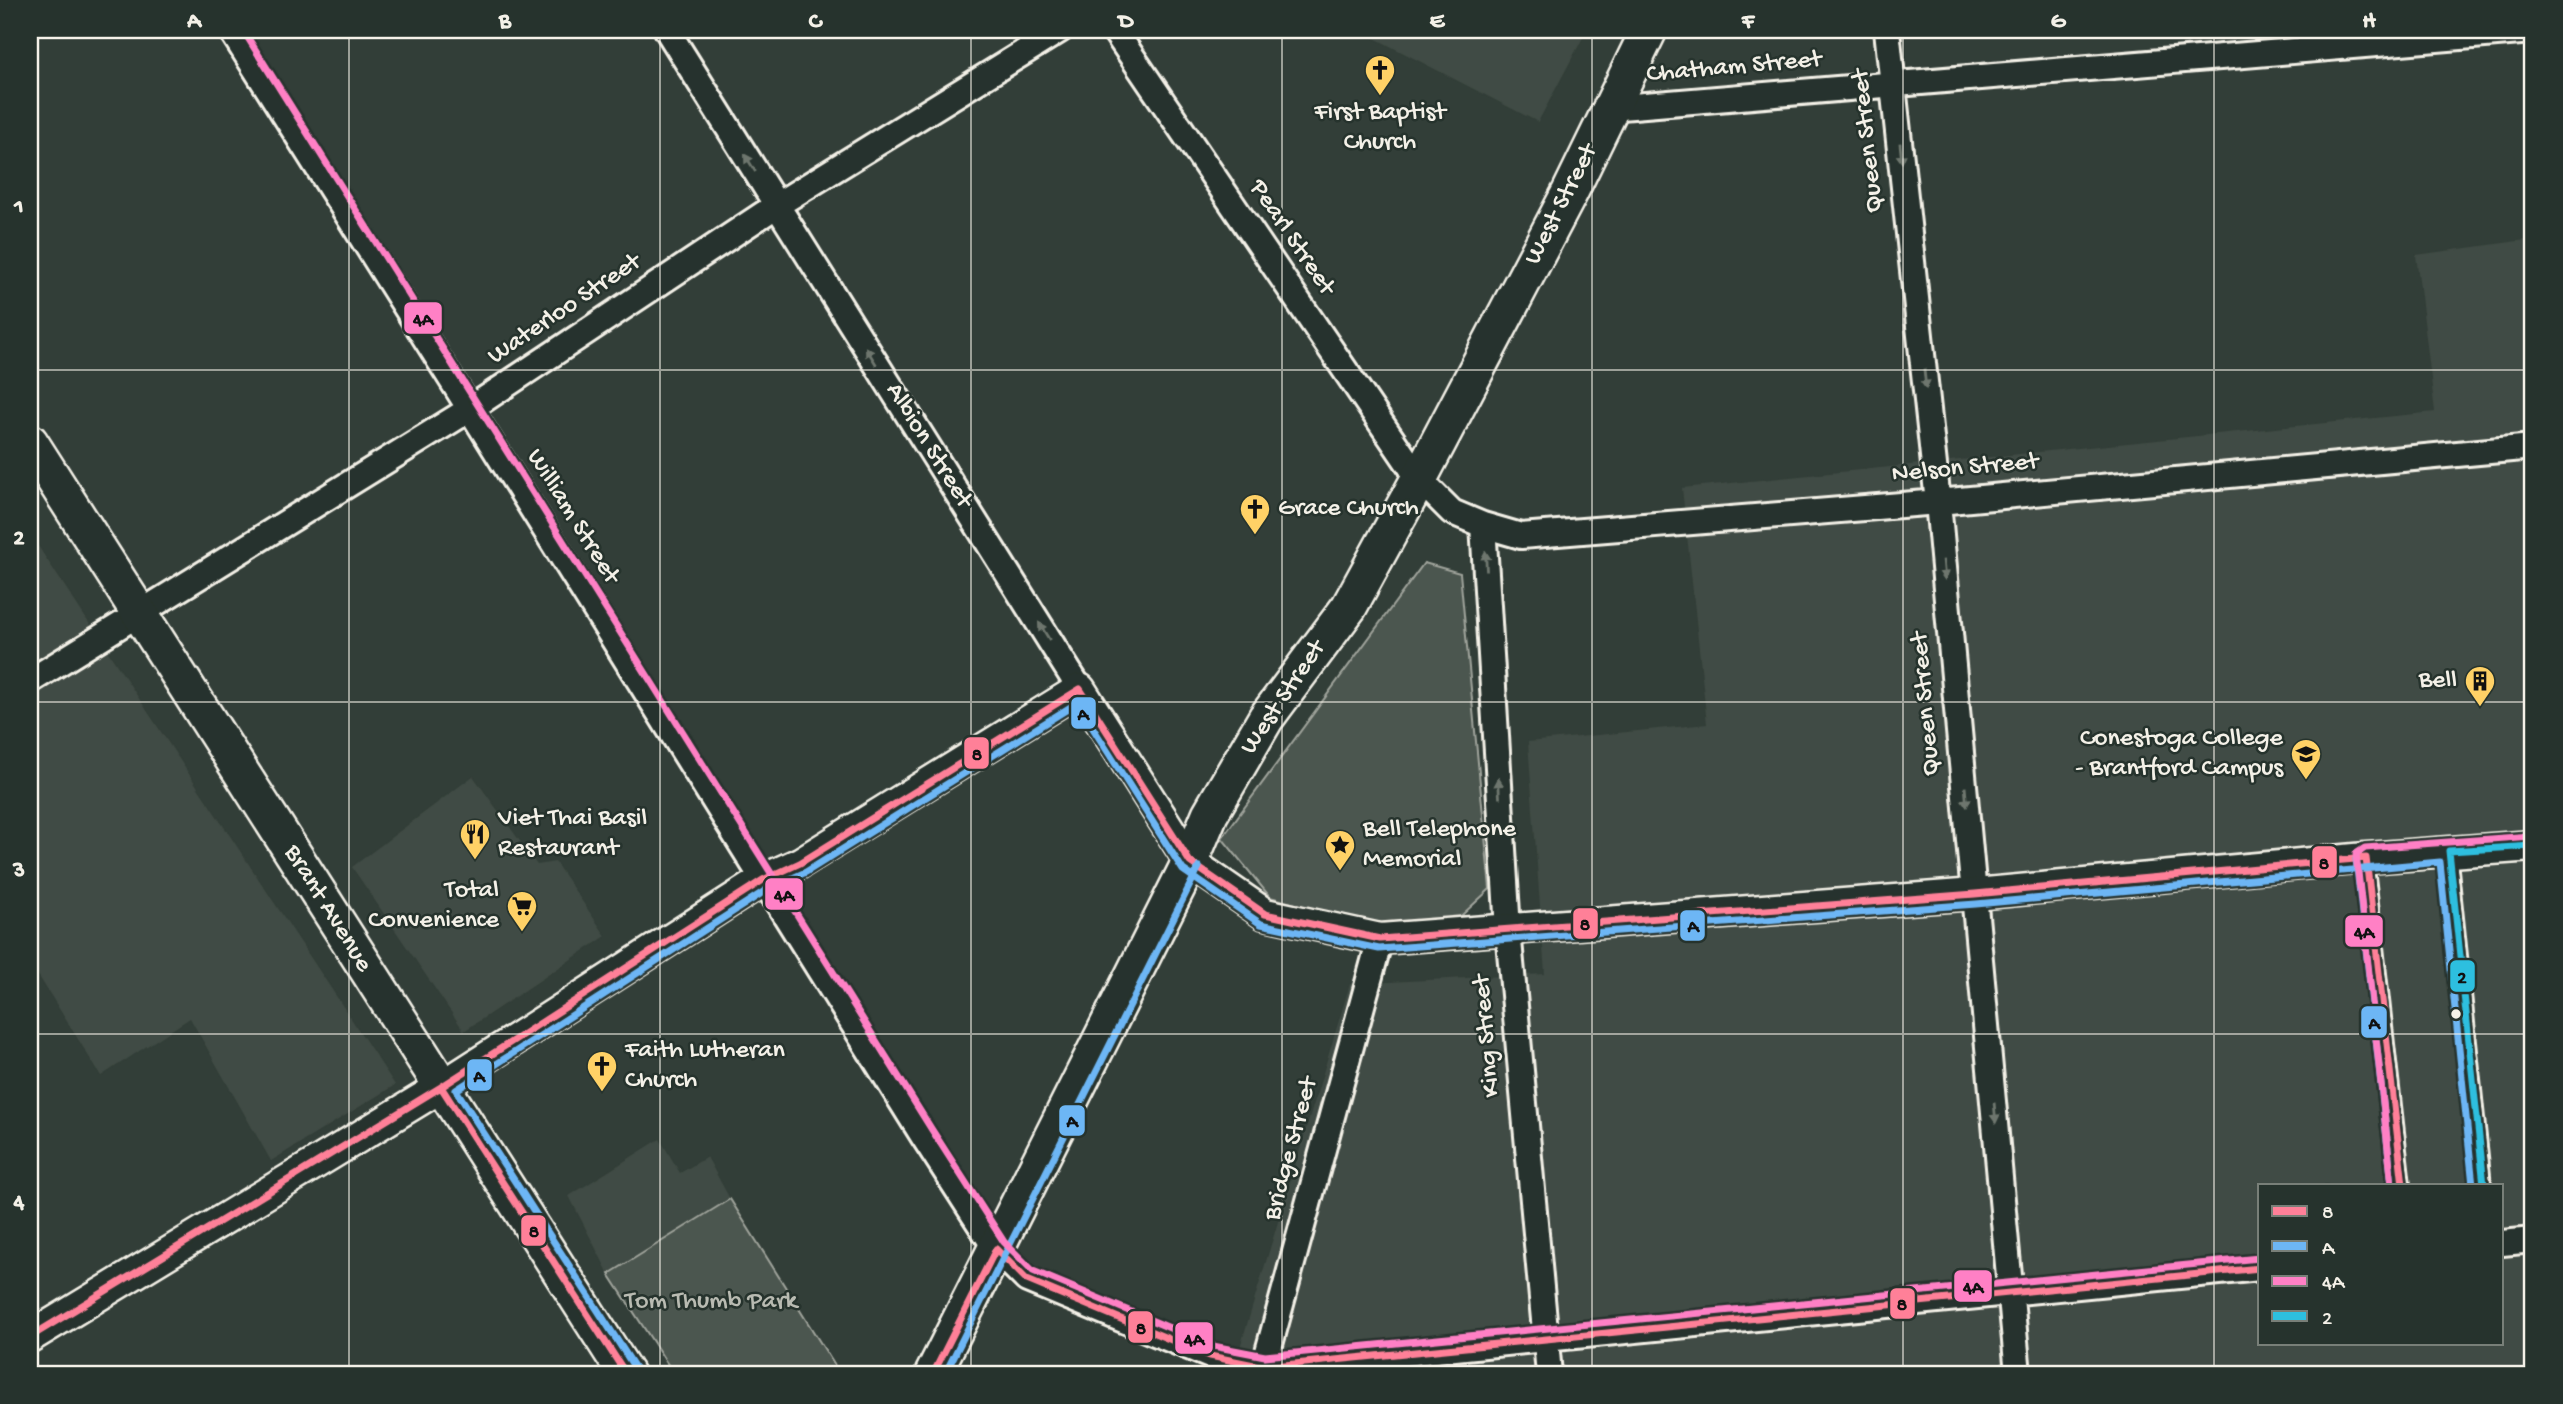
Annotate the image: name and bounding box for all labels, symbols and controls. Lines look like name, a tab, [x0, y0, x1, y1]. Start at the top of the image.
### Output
text: A	[186, 9, 202, 36]
text: B	[498, 9, 512, 36]
text: C	[809, 9, 824, 36]
text: D	[1117, 9, 1135, 36]
text: E	[1430, 9, 1446, 36]
text: F	[1741, 9, 1756, 36]
text: G	[2051, 9, 2067, 36]
text: H	[2362, 9, 2376, 36]
street label: Chatham Street	[1645, 45, 1825, 91]
church icon: First Baptist Church	[1363, 53, 1397, 97]
street label: Queen Street	[1846, 65, 1892, 214]
place label: First Baptist Church	[1313, 98, 1448, 159]
street label: West Street	[1518, 137, 1607, 270]
one-way arrow	[1895, 142, 1906, 164]
one-way arrow	[744, 153, 757, 172]
street label: Pearl Street	[1241, 174, 1342, 304]
text: 1	[13, 194, 24, 221]
street label: Waterloo Street	[483, 246, 649, 373]
line badge: 4A	[403, 301, 443, 335]
text: 4A	[412, 310, 435, 333]
one-way arrow	[865, 346, 878, 365]
one-way arrow	[1920, 368, 1931, 390]
street label: Albion Street	[877, 378, 980, 516]
street label: William Street	[518, 444, 627, 592]
street label: Nelson Street	[1890, 447, 2042, 491]
church icon: Grace Church	[1238, 492, 1272, 536]
place label: Grace Church	[1278, 494, 1419, 525]
text: 2	[13, 526, 25, 553]
one-way arrow	[1480, 550, 1491, 572]
one-way arrow	[1939, 559, 1950, 581]
one-way arrow	[1037, 622, 1050, 641]
street label: Queen Street	[1905, 628, 1949, 777]
street label: West Street	[1234, 633, 1335, 761]
building icon: Bell	[2463, 664, 2497, 708]
place label: Bell	[2418, 666, 2457, 697]
line badge: A	[1070, 696, 1097, 730]
text: A	[1076, 705, 1090, 728]
place label: Conestoga College - Brantford Campus	[2075, 724, 2284, 785]
line badge: 8	[963, 736, 990, 770]
school or university icon: Conestoga College - Brantford Campus	[2289, 737, 2323, 781]
text: 8	[972, 745, 983, 768]
one-way arrow	[1494, 777, 1505, 799]
one-way arrow	[1961, 786, 1972, 808]
place label: Viet Thai Basil Restaurant	[497, 804, 647, 865]
place label: Bell Telephone Memorial	[1362, 815, 1516, 876]
restaurant icon: Viet Thai Basil Restaurant	[458, 817, 492, 861]
place icon: Bell Telephone Memorial	[1323, 828, 1357, 872]
street label: Brant Avenue	[275, 839, 379, 979]
line badge: 8	[2311, 845, 2338, 879]
text: 8	[2319, 854, 2330, 877]
text: 3	[12, 858, 25, 885]
place label: Total Convenience	[368, 876, 500, 937]
line badge: 4A	[764, 877, 804, 911]
text: 4A	[773, 886, 796, 909]
supermarket icon: Total Convenience	[505, 889, 539, 933]
line badge: 8	[1572, 907, 1599, 940]
line badge: A	[1679, 909, 1706, 942]
line badge: 4A	[2344, 914, 2384, 948]
text: 8	[1580, 915, 1591, 938]
text: A	[1686, 917, 1700, 940]
text: 4A	[2353, 923, 2376, 946]
line badge: 2	[2449, 959, 2476, 993]
text: 2	[2457, 968, 2467, 991]
street label: King Street	[1467, 971, 1509, 1098]
line badge: A	[2360, 1005, 2388, 1039]
unlabelled marker	[2449, 1007, 2463, 1021]
text: A	[2367, 1014, 2381, 1037]
place label: Faith Lutheran Church	[624, 1036, 785, 1097]
church icon: Faith Lutheran Church	[585, 1049, 619, 1093]
line badge: A	[466, 1058, 493, 1092]
text: A	[472, 1067, 486, 1090]
street label: Bridge Street	[1258, 1072, 1327, 1225]
one-way arrow	[1990, 1102, 2001, 1124]
line badge: A	[1058, 1104, 1086, 1137]
text: A	[1065, 1112, 1079, 1135]
legend	[2258, 1184, 2504, 1344]
text: 4	[13, 1190, 25, 1217]
text: 8	[2322, 1202, 2334, 1227]
line badge: 8	[520, 1214, 547, 1247]
text: 8	[529, 1222, 540, 1245]
text: A	[2322, 1238, 2336, 1263]
line badge: 4A	[1953, 1269, 1993, 1303]
text: 4A	[2322, 1272, 2346, 1297]
text: 4A	[1962, 1278, 1985, 1301]
park label: Tom Thumb Park	[623, 1287, 800, 1318]
line badge: 8	[1889, 1287, 1916, 1320]
text: 8	[1897, 1295, 1908, 1318]
text: 2	[2322, 1308, 2332, 1333]
line badge: 8	[1127, 1310, 1154, 1344]
text: 8	[1136, 1319, 1147, 1342]
line badge: 4A	[1174, 1321, 1214, 1355]
text: 4A	[1183, 1330, 1206, 1353]

